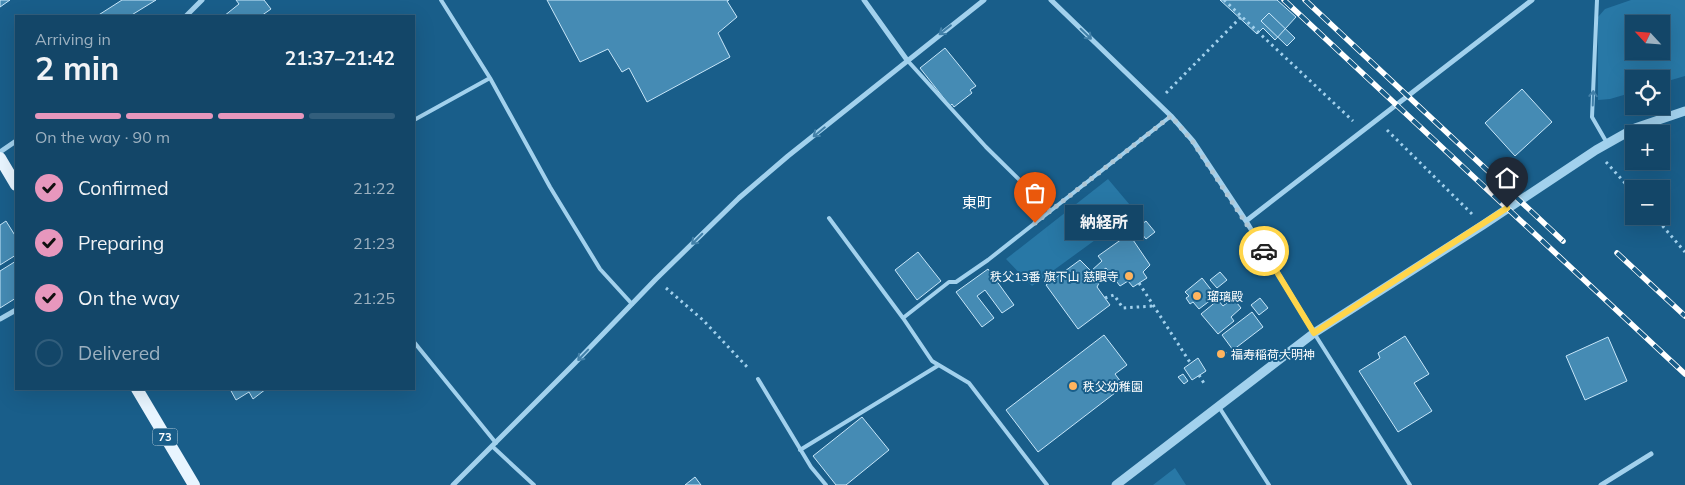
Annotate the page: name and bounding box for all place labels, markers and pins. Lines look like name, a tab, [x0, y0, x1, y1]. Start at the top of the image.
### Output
pin	[1486, 157, 1528, 208]
pin	[1014, 172, 1056, 223]
callout: 納経所	[1065, 206, 1142, 240]
place label: 秩父13番 旗下山 慈眼寺	[990, 269, 1119, 284]
marker: 秩父13番 旗下山 慈眼寺	[1123, 270, 1135, 282]
place label: 瑠璃殿	[1207, 289, 1243, 304]
marker: 瑠璃殿	[1191, 290, 1203, 302]
place label: 福寿稲荷大明神	[1231, 347, 1315, 362]
marker: 福寿稲荷大明神	[1215, 348, 1227, 360]
place label: 秩父幼稚園	[1083, 379, 1143, 394]
marker: 秩父幼稚園	[1067, 380, 1079, 392]

